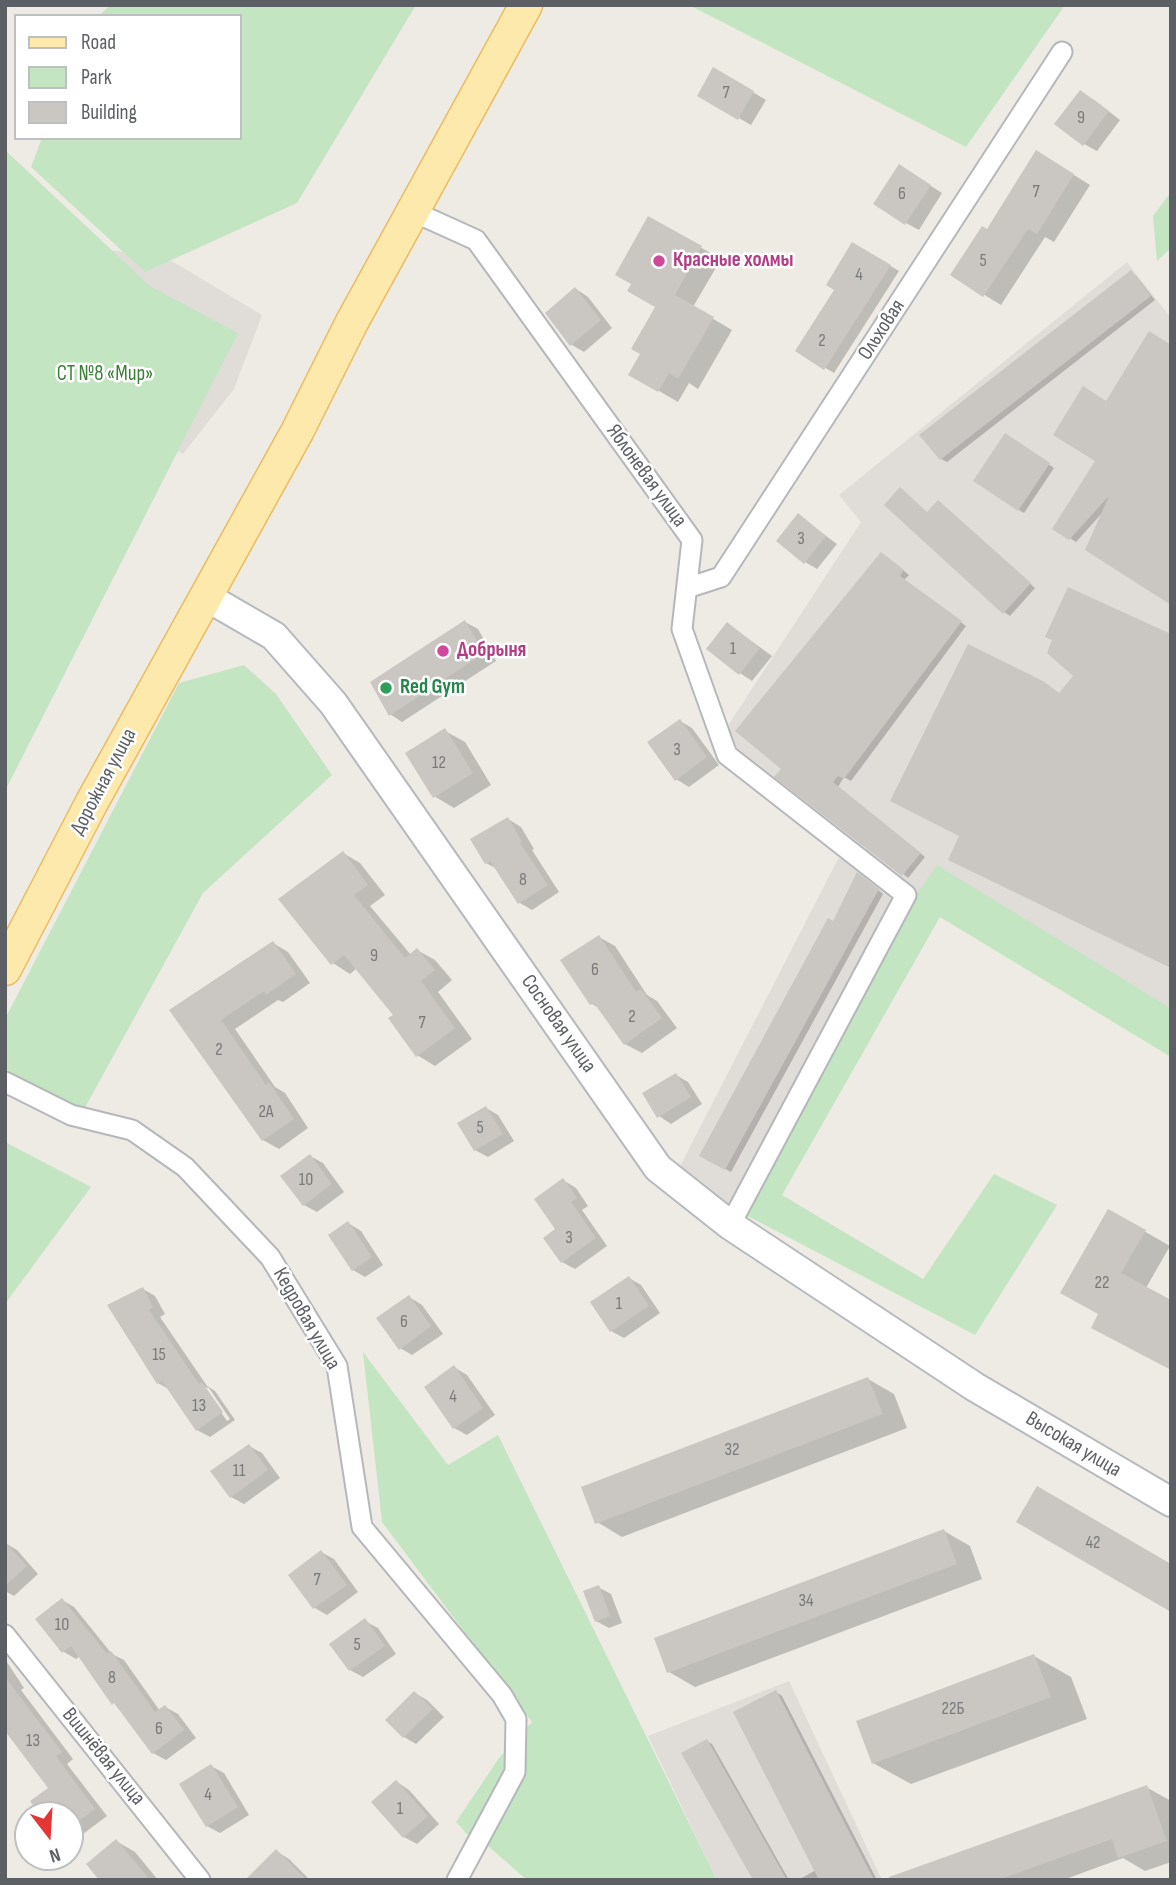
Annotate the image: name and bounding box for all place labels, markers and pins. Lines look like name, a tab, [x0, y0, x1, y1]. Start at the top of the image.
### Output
place label: Красные холмы	[673, 248, 794, 274]
marker: Красные холмы	[651, 253, 667, 269]
place label: Добрыня	[457, 638, 526, 664]
marker: Добрыня	[435, 643, 451, 659]
place label: Red Gym	[400, 675, 465, 701]
marker: Red Gym	[378, 680, 394, 696]

